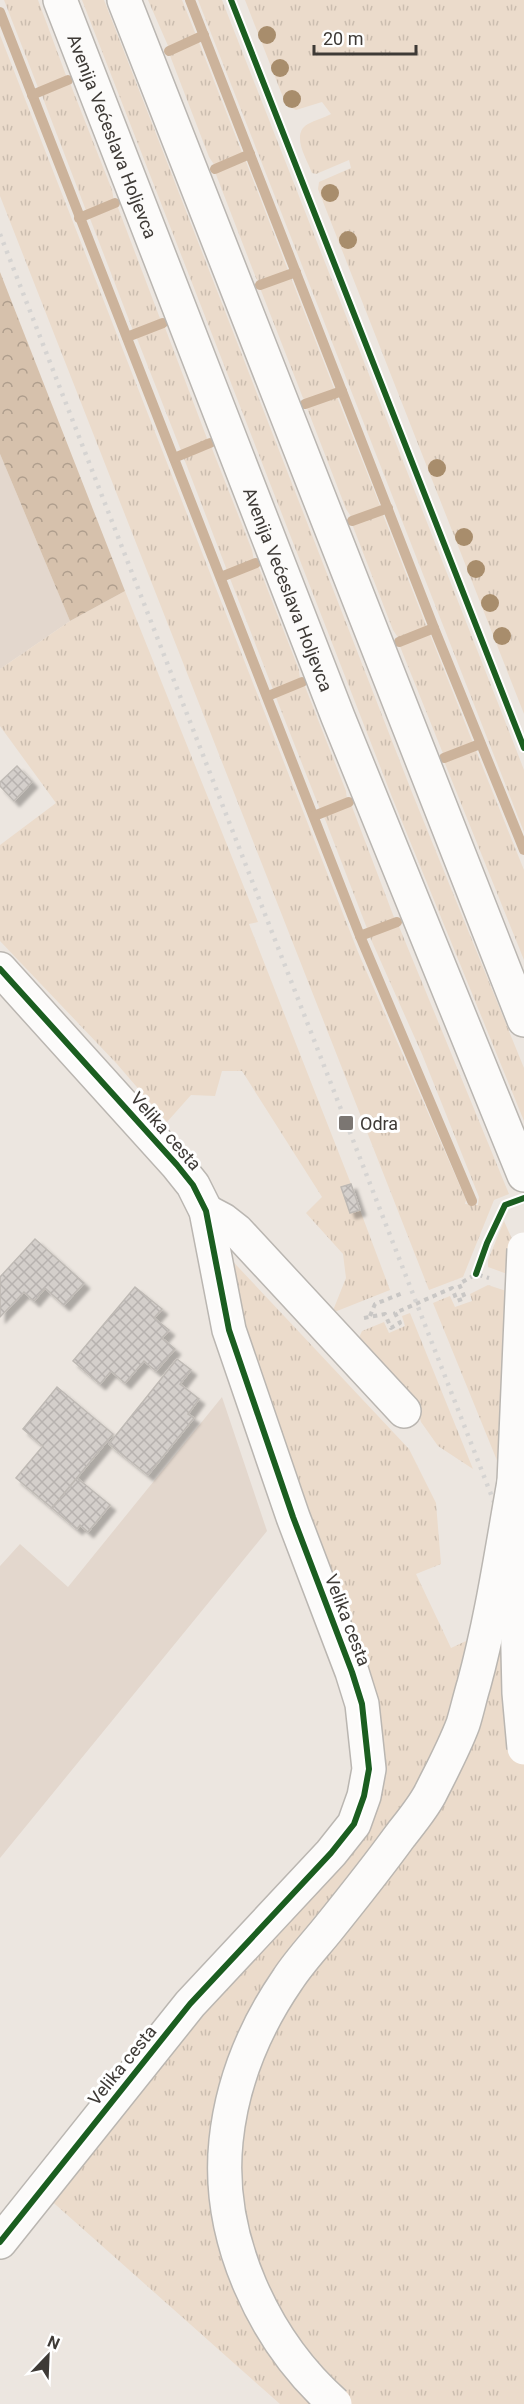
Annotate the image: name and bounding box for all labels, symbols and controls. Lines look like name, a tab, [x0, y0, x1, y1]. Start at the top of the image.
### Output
scale bar	[314, 18, 416, 56]
text: 20 m	[323, 28, 363, 49]
street label: Avenija Većeslava Holjevca	[64, 31, 162, 241]
street label: Avenija Većeslava Holjevca	[239, 484, 338, 694]
street label: Velika cesta	[126, 1088, 206, 1174]
place label: Odra	[360, 1113, 398, 1134]
marker: Odra	[337, 1114, 355, 1132]
street label: Velika cesta	[321, 1571, 375, 1669]
street label: Velika cesta	[83, 2021, 161, 2109]
north arrow	[18, 2326, 78, 2386]
text: N	[45, 2332, 63, 2354]

